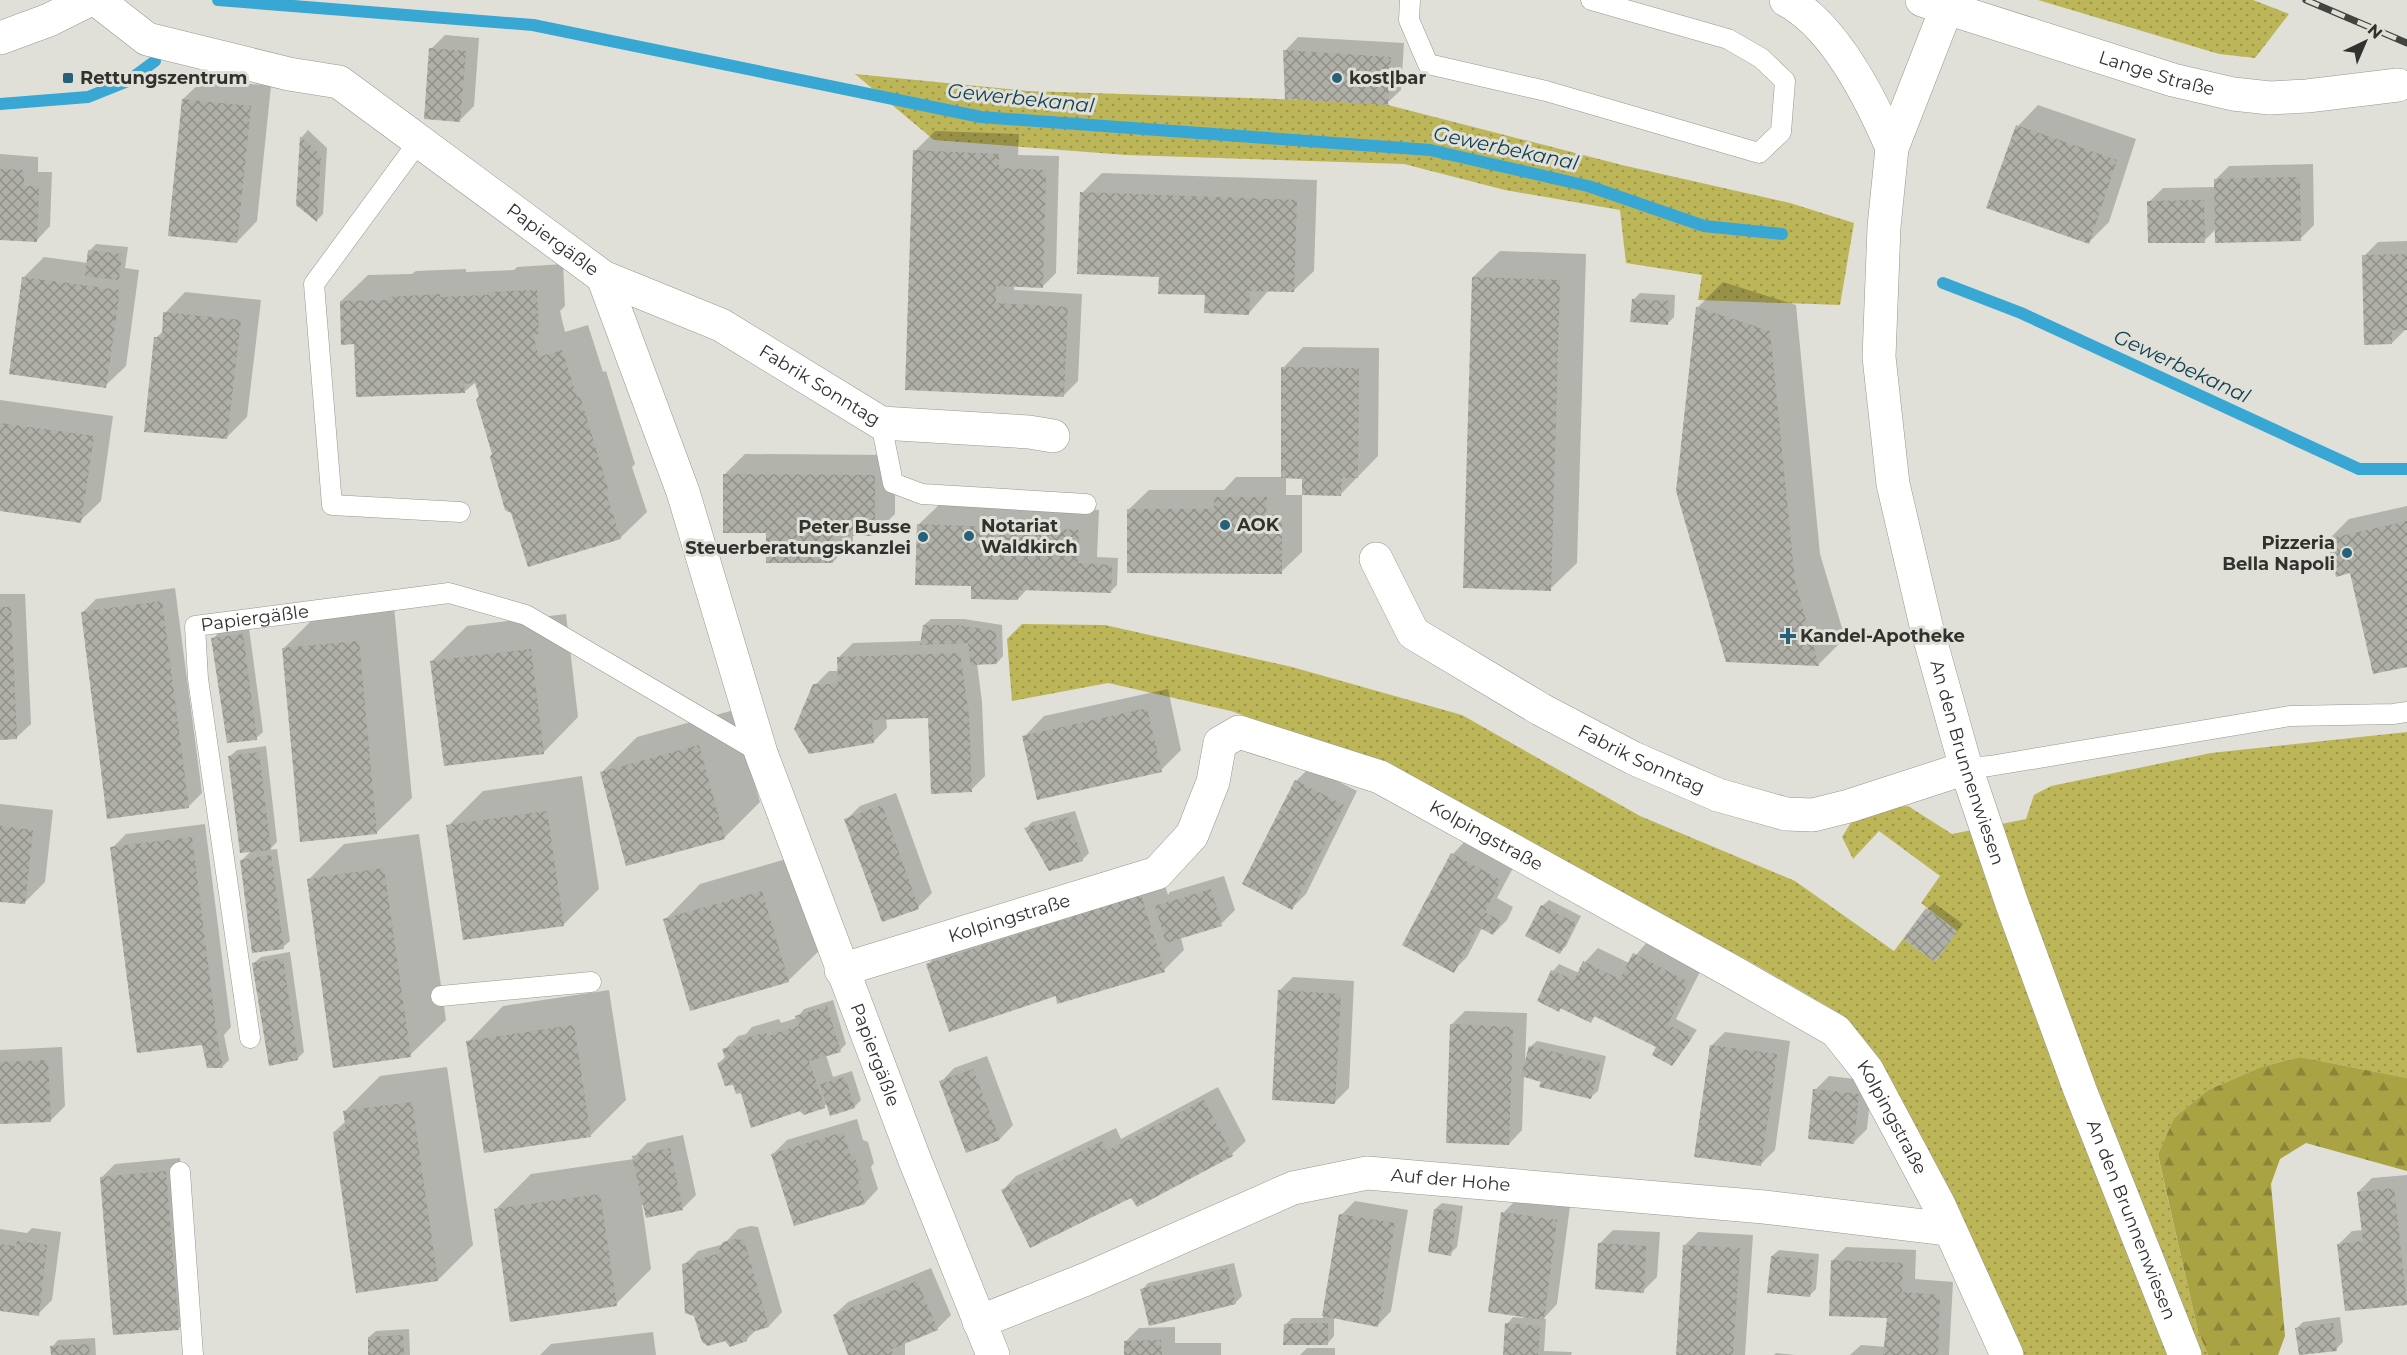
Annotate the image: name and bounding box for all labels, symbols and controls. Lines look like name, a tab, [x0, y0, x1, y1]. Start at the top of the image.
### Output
north arrow	[2335, 12, 2395, 72]
text: N	[2364, 20, 2386, 43]
street label: Lange Straße	[2096, 46, 2217, 100]
place label: Rettungszentrum	[80, 67, 247, 89]
place label: kost|bar	[1349, 67, 1426, 89]
marker: Rettungszentrum	[61, 71, 75, 85]
marker: kost|bar	[1330, 71, 1344, 85]
water label: Gewerbekanal	[946, 78, 1096, 118]
water label: Gewerbekanal	[1431, 121, 1581, 175]
street label: Papiergäßle	[502, 199, 603, 281]
water label: Gewerbekanal	[2110, 324, 2255, 408]
street label: Fabrik Sonntag	[755, 340, 884, 431]
place label: AOK	[1236, 514, 1280, 536]
place label: Notariat Waldkirch	[981, 515, 1078, 558]
place label: Peter Busse Steuerberatungskanzlei	[685, 516, 911, 559]
marker: AOK	[1218, 518, 1232, 532]
marker: Notariat Waldkirch	[962, 529, 976, 543]
marker: Peter Busse Steuerberatungskanzlei	[916, 530, 930, 544]
place label: Pizzeria Bella Napoli	[2222, 532, 2335, 575]
marker: Pizzeria Bella Napoli	[2340, 546, 2354, 560]
street label: Papiergäßle	[199, 600, 310, 636]
place label: Kandel-Apotheke	[1800, 625, 1965, 647]
marker: Kandel-Apotheke	[1781, 629, 1795, 643]
street label: An den Brunnenwiesen	[1925, 658, 2009, 868]
street label: Fabrik Sonntag	[1574, 720, 1708, 799]
street label: Kolpingstraße	[1426, 795, 1547, 876]
street label: Kolpingstraße	[946, 889, 1073, 947]
street label: Papiergäßle	[845, 1000, 905, 1110]
street label: Kolpingstraße	[1852, 1056, 1932, 1178]
street label: An den Brunnenwiesen	[2082, 1116, 2181, 1323]
street label: Auf der Hohe	[1390, 1164, 1511, 1196]

